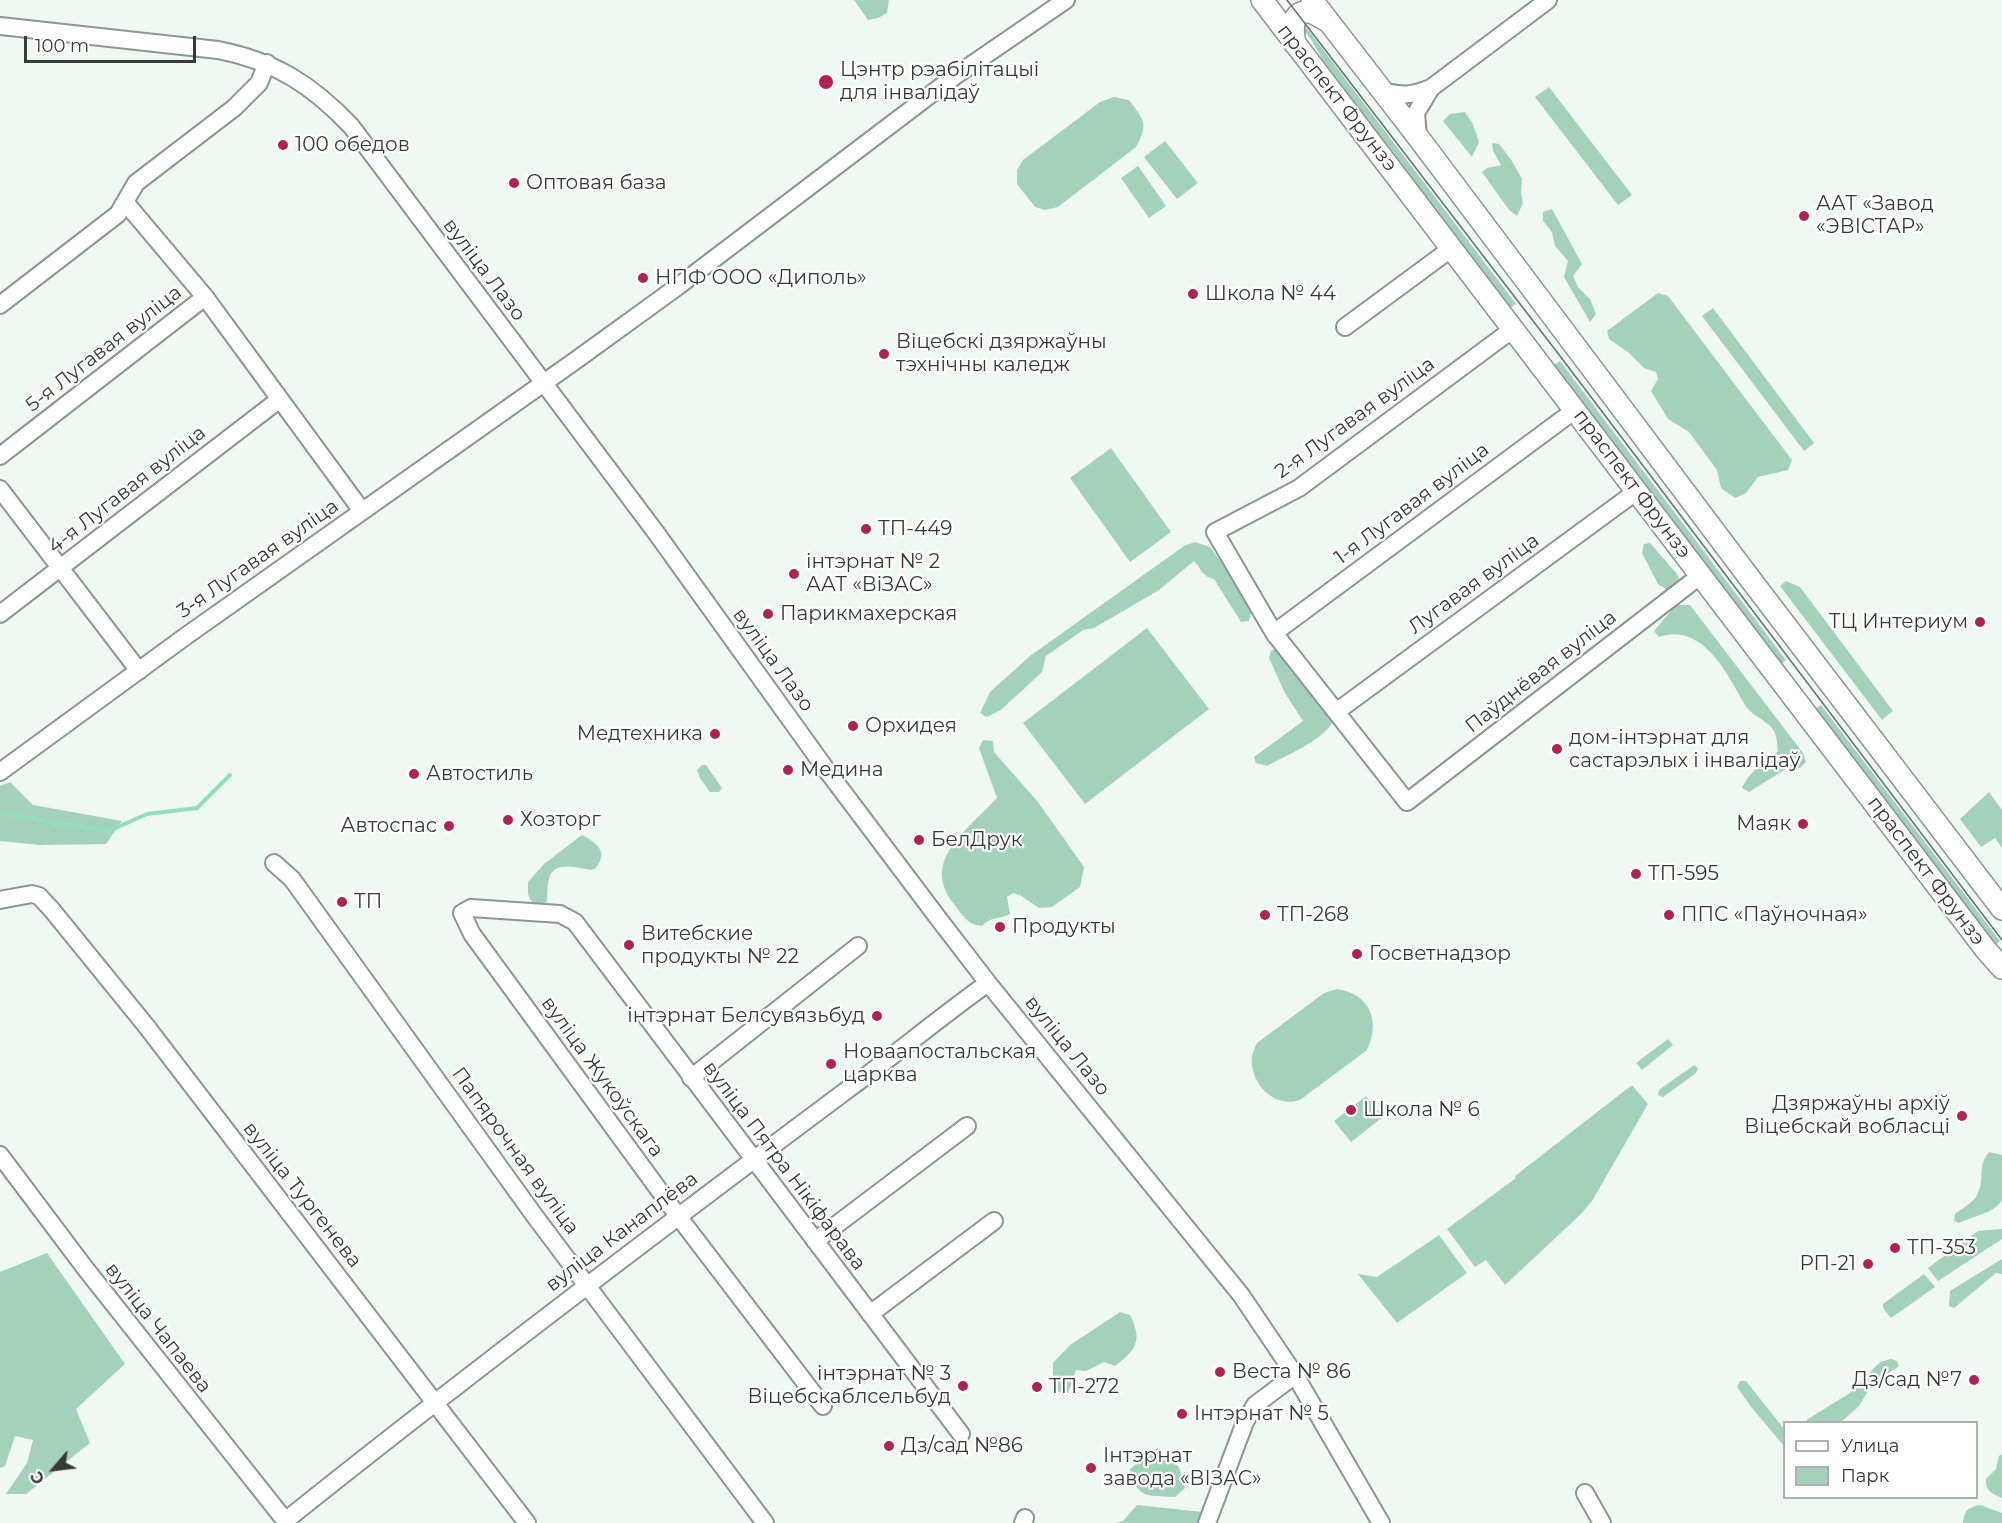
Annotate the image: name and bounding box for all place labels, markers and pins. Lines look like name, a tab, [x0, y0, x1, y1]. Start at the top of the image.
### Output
place label: Цэнтр рэабілітацыі для інвалідаў	[840, 58, 1039, 105]
marker: Цэнтр рэабілітацыі для інвалідаў	[817, 73, 835, 91]
place label: 100 обедов	[295, 133, 410, 157]
marker: 100 обедов	[276, 138, 290, 152]
place label: Оптовая база	[526, 171, 666, 195]
marker: Оптовая база	[507, 176, 521, 190]
place label: ААТ «Завод «ЭВІСТАР»	[1816, 192, 1934, 239]
marker: ААТ «Завод «ЭВІСТАР»	[1797, 209, 1811, 223]
place label: НПФ ООО «Диполь»	[655, 266, 867, 290]
marker: НПФ ООО «Диполь»	[636, 271, 650, 285]
place label: Школа № 44	[1205, 282, 1336, 306]
marker: Школа № 44	[1186, 287, 1200, 301]
place label: Віцебскі дзяржаўны тэхнічны каледж	[896, 330, 1107, 377]
marker: Віцебскі дзяржаўны тэхнічны каледж	[877, 347, 891, 361]
place label: ТП-449	[878, 517, 953, 541]
marker: ТП-449	[859, 522, 873, 536]
place label: інтэрнат № 2 ААТ «ВіЗАС»	[806, 550, 940, 597]
marker: інтэрнат № 2 ААТ «ВіЗАС»	[787, 567, 801, 581]
place label: Парикмахерская	[780, 602, 957, 626]
marker: Парикмахерская	[761, 607, 775, 621]
place label: ТЦ Интериум	[1829, 610, 1968, 634]
marker: ТЦ Интериум	[1973, 615, 1987, 629]
place label: Орхидея	[865, 714, 957, 738]
marker: Орхидея	[846, 719, 860, 733]
place label: Медтехника	[577, 722, 703, 746]
place label: дом-інтэрнат для састарэлых і інвалідаў	[1569, 726, 1801, 773]
marker: Медтехника	[708, 727, 722, 741]
marker: дом-інтэрнат для састарэлых і інвалідаў	[1550, 742, 1564, 756]
place label: Медина	[800, 758, 883, 782]
place label: Автостиль	[426, 762, 533, 786]
marker: Медина	[781, 763, 795, 777]
marker: Автостиль	[407, 767, 421, 781]
place label: Хозторг	[520, 808, 601, 832]
place label: Маяк	[1736, 812, 1791, 836]
marker: Хозторг	[501, 813, 515, 827]
place label: Автоспас	[341, 814, 437, 838]
marker: Маяк	[1796, 817, 1810, 831]
marker: Автоспас	[442, 819, 456, 833]
place label: БелДрук	[931, 828, 1022, 852]
marker: БелДрук	[912, 833, 926, 847]
place label: ТП-595	[1648, 862, 1719, 886]
marker: ТП-595	[1629, 867, 1643, 881]
place label: ТП	[354, 890, 382, 914]
marker: ТП	[335, 895, 349, 909]
place label: ТП-268	[1277, 903, 1349, 927]
place label: ППС «Паўночная»	[1681, 903, 1867, 927]
marker: ТП-268	[1258, 908, 1272, 922]
marker: ППС «Паўночная»	[1662, 908, 1676, 922]
place label: Продукты	[1012, 915, 1116, 939]
marker: Продукты	[993, 920, 1007, 934]
place label: Витебские продукты № 22	[641, 922, 799, 969]
marker: Витебские продукты № 22	[622, 938, 636, 952]
place label: Госветнадзор	[1369, 942, 1511, 966]
marker: Госветнадзор	[1350, 947, 1364, 961]
place label: інтэрнат Белсувязьбуд	[627, 1004, 865, 1028]
marker: інтэрнат Белсувязьбуд	[870, 1009, 884, 1023]
place label: Новаапостальская царква	[843, 1040, 1036, 1087]
marker: Новаапостальская царква	[824, 1057, 838, 1071]
place label: Дзяржаўны архіў Віцебскай вобласці	[1744, 1092, 1950, 1139]
place label: Школа № 6	[1363, 1098, 1480, 1122]
marker: Школа № 6	[1344, 1103, 1358, 1117]
marker: Дзяржаўны архіў Віцебскай вобласці	[1955, 1109, 1969, 1123]
place label: ТП-353	[1907, 1236, 1976, 1260]
marker: ТП-353	[1888, 1241, 1902, 1255]
place label: РП-21	[1800, 1252, 1856, 1276]
marker: РП-21	[1861, 1257, 1875, 1271]
place label: Веста № 86	[1232, 1360, 1351, 1384]
place label: інтэрнат № 3 Віцебскаблсельбуд	[748, 1362, 951, 1409]
marker: Веста № 86	[1213, 1365, 1227, 1379]
place label: Дз/сад №7	[1852, 1368, 1962, 1392]
marker: Дз/сад №7	[1967, 1373, 1981, 1387]
place label: ТП-272	[1049, 1375, 1119, 1399]
marker: інтэрнат № 3 Віцебскаблсельбуд	[956, 1379, 970, 1393]
marker: ТП-272	[1030, 1380, 1044, 1394]
place label: Інтэрнат № 5	[1194, 1402, 1329, 1426]
marker: Інтэрнат № 5	[1175, 1407, 1189, 1421]
place label: Дз/сад №86	[901, 1434, 1023, 1458]
marker: Дз/сад №86	[882, 1439, 896, 1453]
place label: Інтэрнат завода «ВІЗАС»	[1103, 1444, 1262, 1491]
marker: Інтэрнат завода «ВІЗАС»	[1084, 1461, 1098, 1475]

